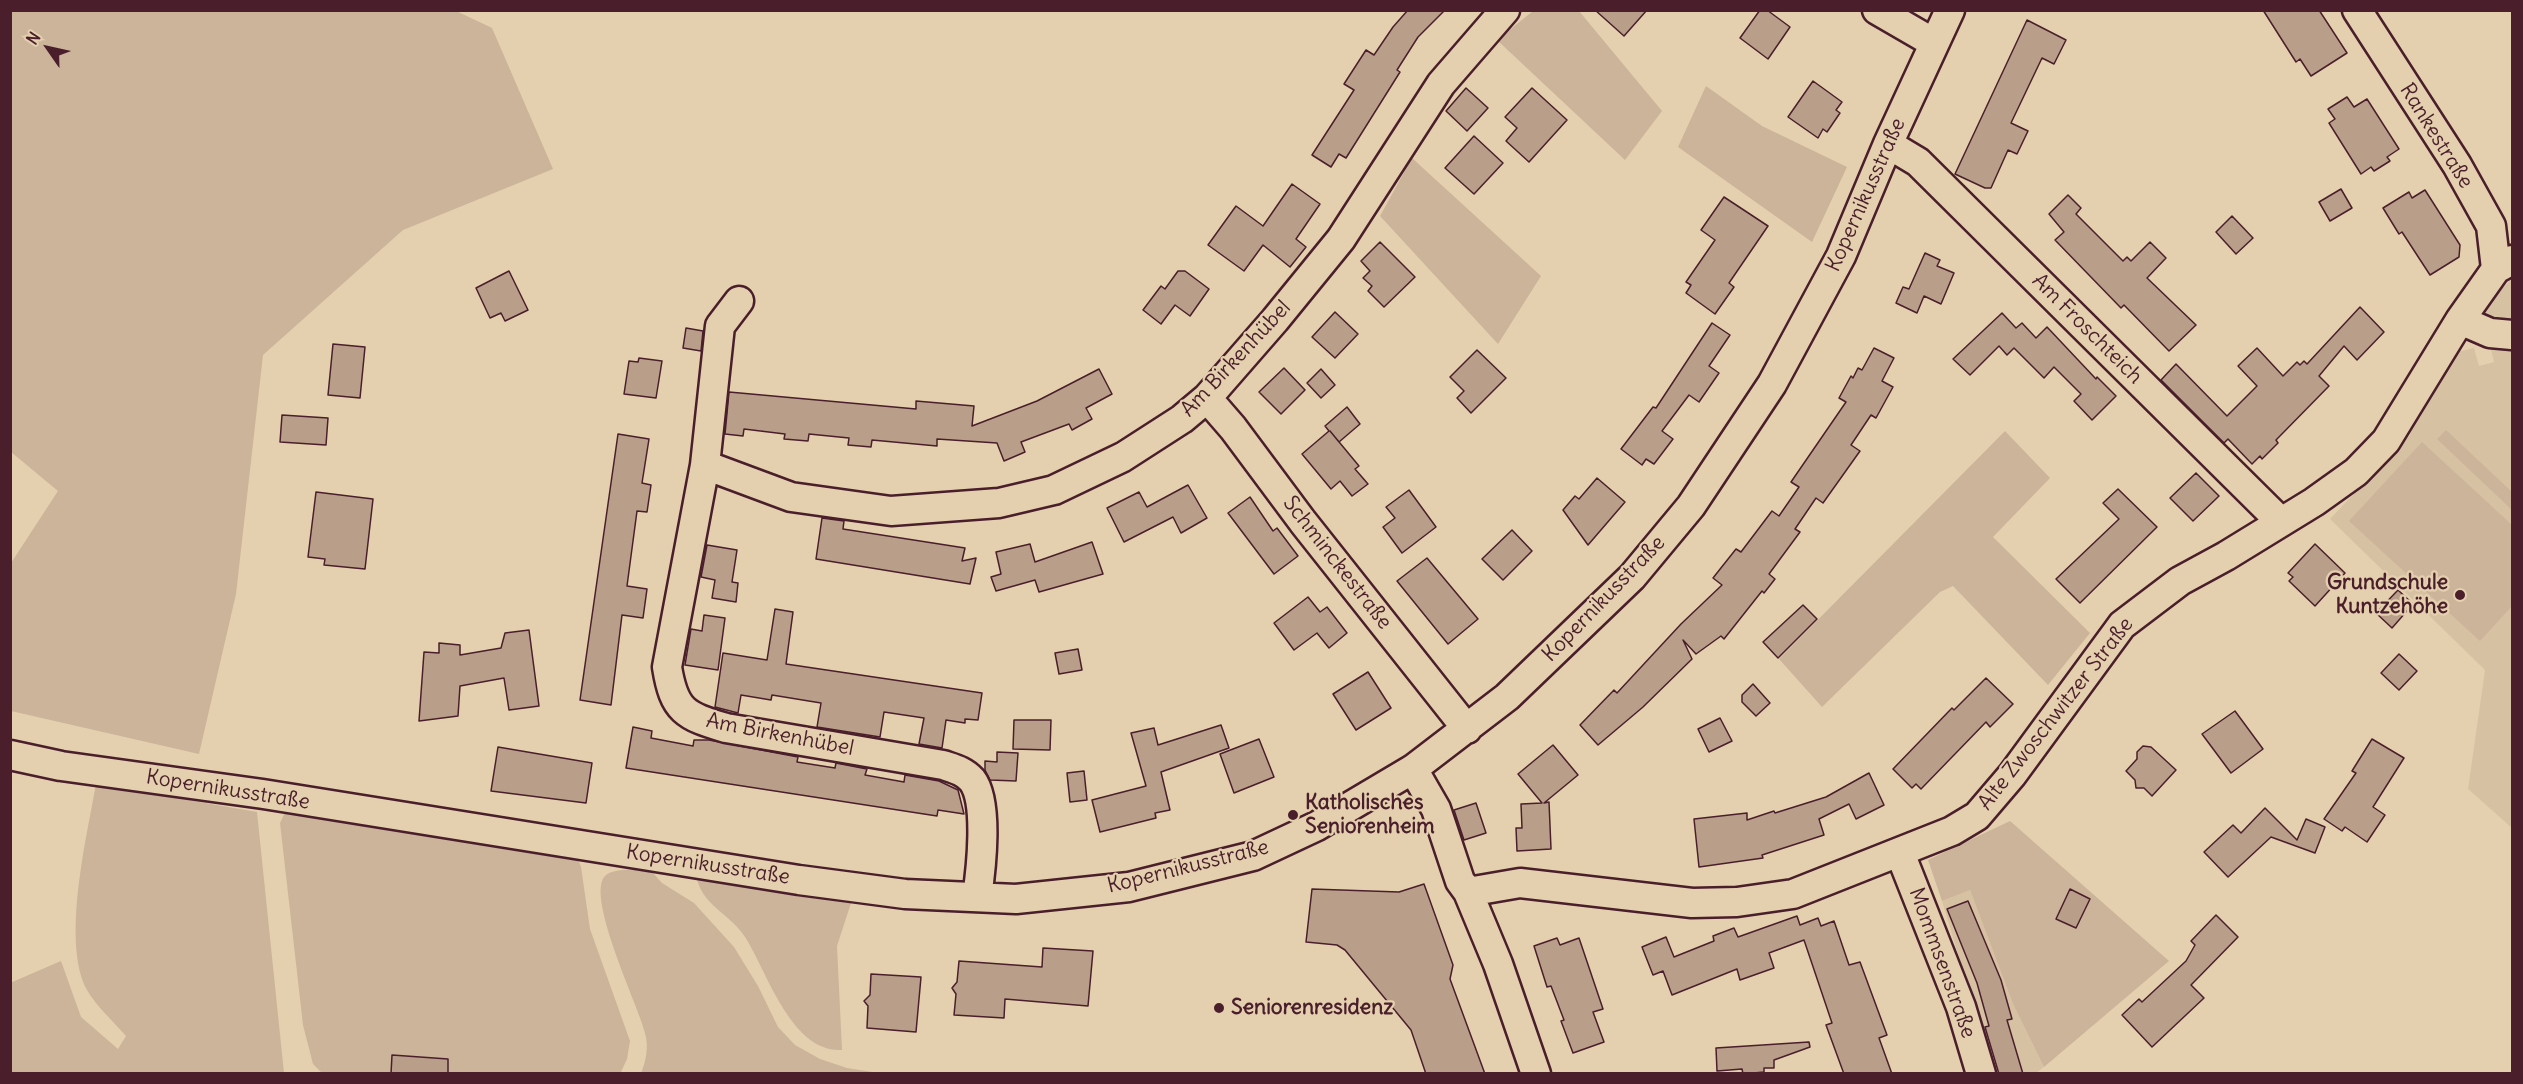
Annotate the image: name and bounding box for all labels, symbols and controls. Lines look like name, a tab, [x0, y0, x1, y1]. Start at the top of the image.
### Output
north arrow	[18, 18, 78, 78]
text: N	[22, 28, 44, 48]
street label: Rankestraße	[2394, 79, 2478, 193]
street label: Kopernikusstraße	[1821, 114, 1911, 276]
street label: Am Froschteich	[2026, 268, 2148, 390]
street label: Am Birkenhübel	[1176, 296, 1296, 422]
street label: Schminckestraße	[1277, 491, 1397, 635]
street label: Kopernikusstraße	[1537, 531, 1671, 667]
place label: Grundschule Kuntzehöhe	[2327, 570, 2448, 620]
marker: Grundschule Kuntzehöhe	[2453, 588, 2467, 602]
street label: Alte Zwoschwitzer Straße	[1973, 613, 2139, 815]
street label: Am Birkenhübel	[704, 708, 856, 762]
street label: Kopernikusstraße	[144, 765, 312, 815]
place label: Katholisches Seniorenheim	[1305, 790, 1435, 840]
marker: Katholisches Seniorenheim	[1286, 808, 1300, 822]
street label: Kopernikusstraße	[1105, 835, 1271, 899]
street label: Kopernikusstraße	[624, 840, 792, 890]
street label: Mommsenstraße	[1903, 884, 1981, 1042]
place label: Seniorenresidenz	[1231, 995, 1393, 1021]
marker: Seniorenresidenz	[1212, 1001, 1226, 1015]

